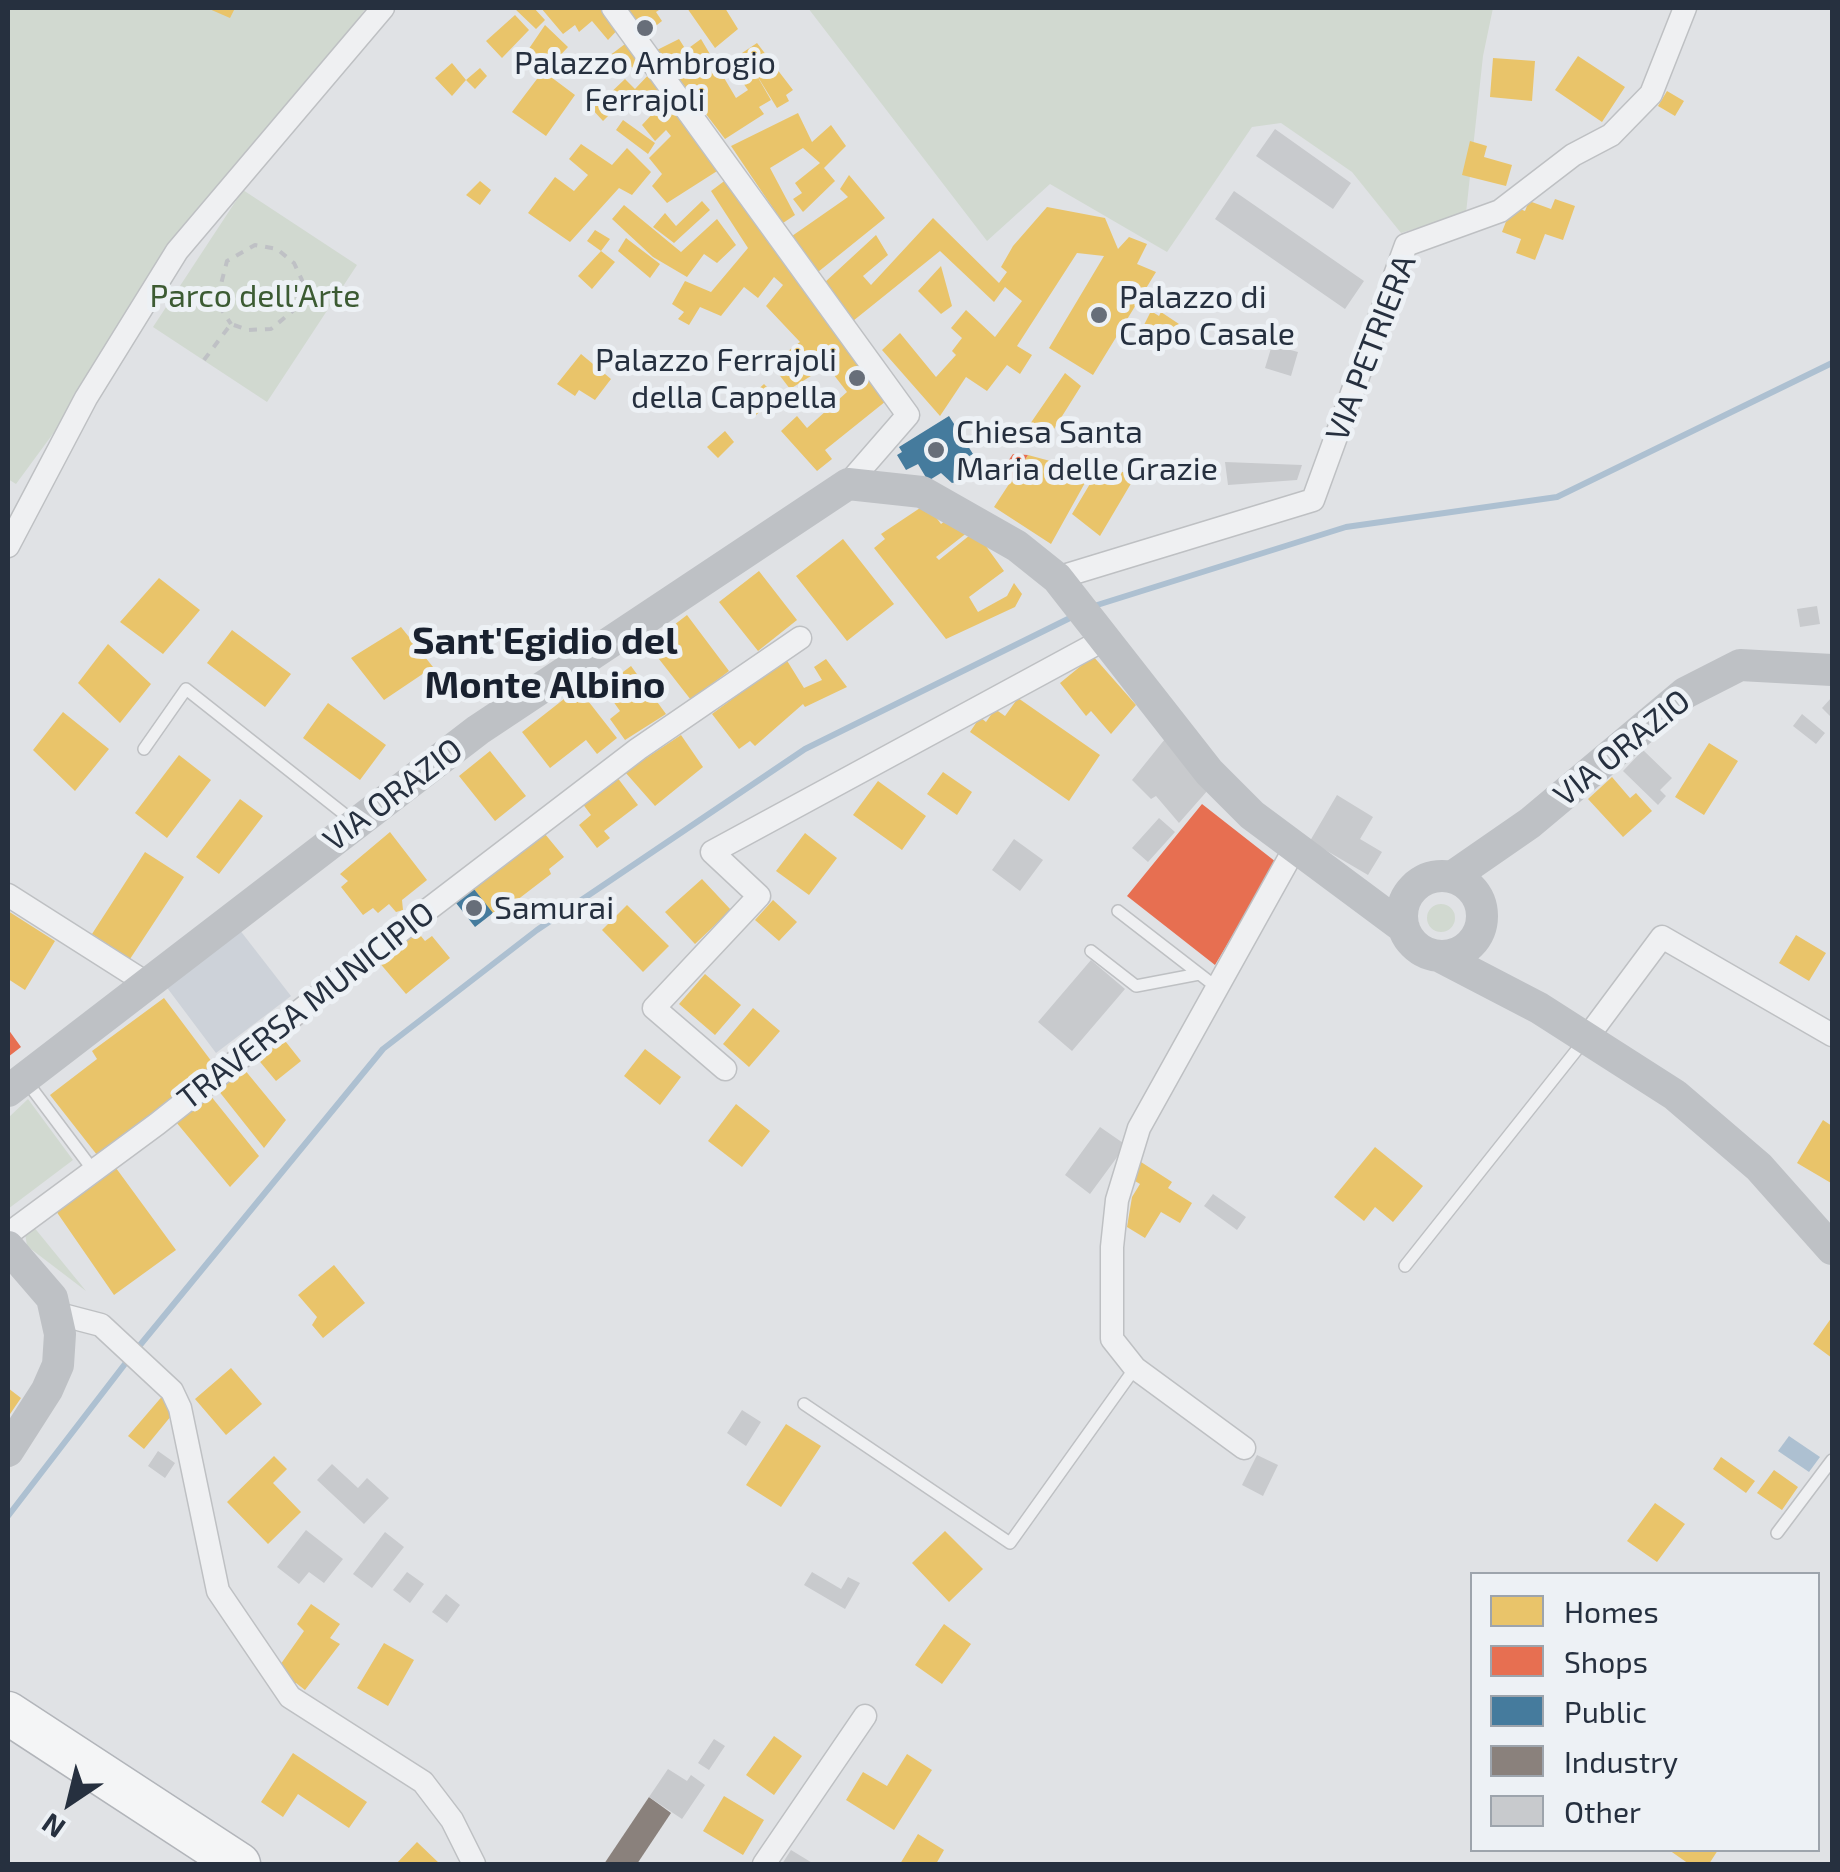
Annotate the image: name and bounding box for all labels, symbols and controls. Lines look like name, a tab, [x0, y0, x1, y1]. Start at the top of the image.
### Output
marker: Palazzo Ambrogio Ferrajoli	[634, 17, 656, 39]
place label: Palazzo Ambrogio Ferrajoli	[514, 44, 776, 119]
street label: VIA PETRIERA	[1318, 250, 1424, 446]
park label: Parco dell'Arte	[150, 277, 360, 315]
place label: Palazzo di Capo Casale	[1119, 278, 1295, 353]
marker: Palazzo di Capo Casale	[1088, 304, 1110, 326]
place label: Palazzo Ferrajoli della Cappella	[595, 341, 837, 416]
marker: Palazzo Ferrajoli della Cappella	[846, 367, 868, 389]
place label: Chiesa Santa Maria delle Grazie	[956, 413, 1218, 488]
marker: Chiesa Santa Maria delle Grazie	[925, 439, 947, 461]
district label: Sant'Egidio del Monte Albino	[412, 618, 678, 708]
street label: VIA ORAZIO	[1546, 682, 1698, 814]
street label: VIA ORAZIO	[316, 730, 470, 860]
place label: Samurai	[494, 889, 614, 927]
street label: TRAVERSA MUNICIPIO	[170, 894, 442, 1118]
marker: Samurai	[463, 897, 485, 919]
legend	[1470, 1572, 1820, 1852]
text: Homes	[1564, 1593, 1659, 1629]
text: Shops	[1564, 1643, 1648, 1679]
text: Public	[1564, 1693, 1647, 1729]
text: Industry	[1564, 1743, 1678, 1779]
north arrow	[20, 1752, 120, 1852]
text: Other	[1564, 1793, 1641, 1829]
text: N	[35, 1807, 71, 1846]

